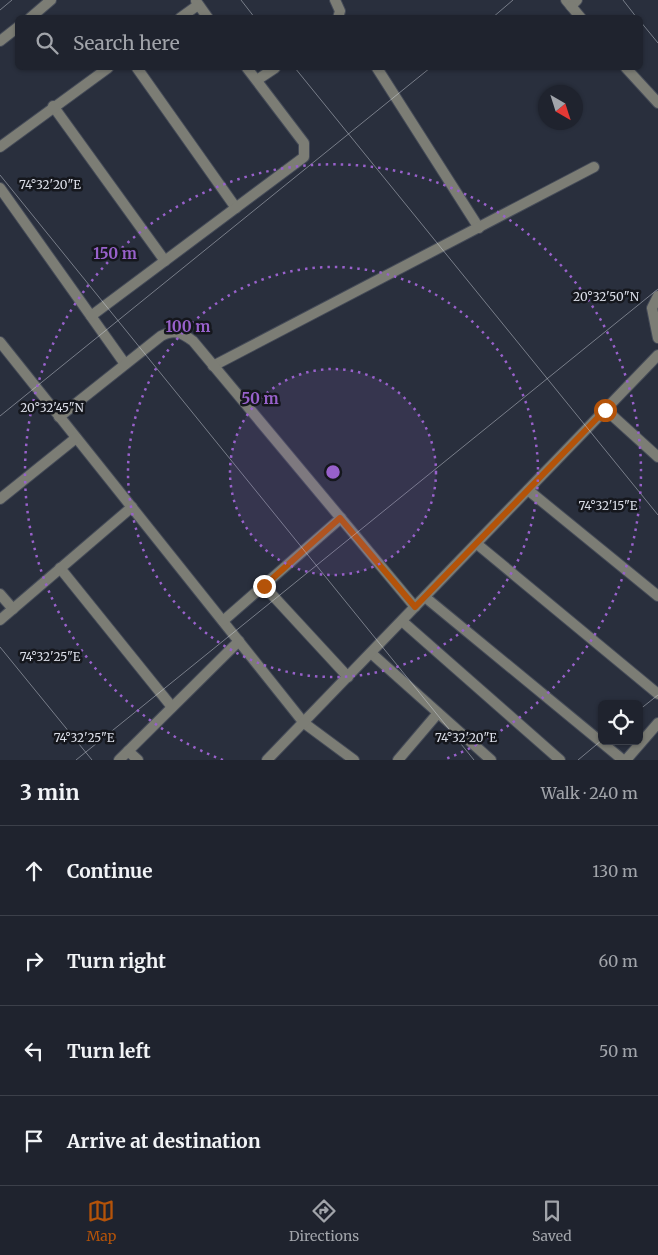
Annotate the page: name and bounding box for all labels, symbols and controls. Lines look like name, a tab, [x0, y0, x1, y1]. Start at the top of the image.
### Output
search box	[15, 15, 643, 70]
icon: search	[33, 29, 61, 57]
text: Search here	[73, 31, 180, 55]
north arrow	[538, 85, 583, 130]
text: 74°32'20"E	[19, 177, 81, 192]
text: 150 m	[93, 244, 137, 263]
text: 20°32'50"N	[573, 289, 640, 304]
text: 100 m	[166, 317, 210, 336]
text: 50 m	[241, 389, 279, 408]
route start	[594, 399, 617, 422]
text: 20°32'45"N	[20, 400, 84, 415]
centre of rings	[324, 463, 342, 481]
text: 74°32'15"E	[579, 498, 638, 513]
route end	[253, 575, 276, 598]
text: 74°32'25"E	[20, 649, 81, 664]
map controls	[598, 700, 643, 745]
button: locate	[598, 700, 643, 745]
text: 74°32'25"E	[54, 730, 115, 745]
text: 74°32'20"E	[435, 730, 497, 745]
text: 3 min	[20, 779, 79, 806]
text: Walk · 240 m	[541, 783, 638, 803]
icon: ahead	[20, 857, 48, 885]
text: Continue	[67, 859, 153, 883]
text: 130 m	[592, 861, 638, 881]
icon: right	[20, 947, 48, 975]
text: Turn right	[67, 949, 166, 973]
text: 60 m	[598, 951, 638, 971]
icon: left	[20, 1037, 48, 1065]
text: Turn left	[67, 1039, 151, 1063]
text: 50 m	[599, 1041, 638, 1061]
icon: arrive	[20, 1127, 48, 1155]
text: Arrive at destination	[67, 1129, 261, 1153]
tab: Map	[86, 1197, 116, 1245]
tab: Directions	[289, 1197, 359, 1245]
tab: Saved	[532, 1197, 572, 1245]

